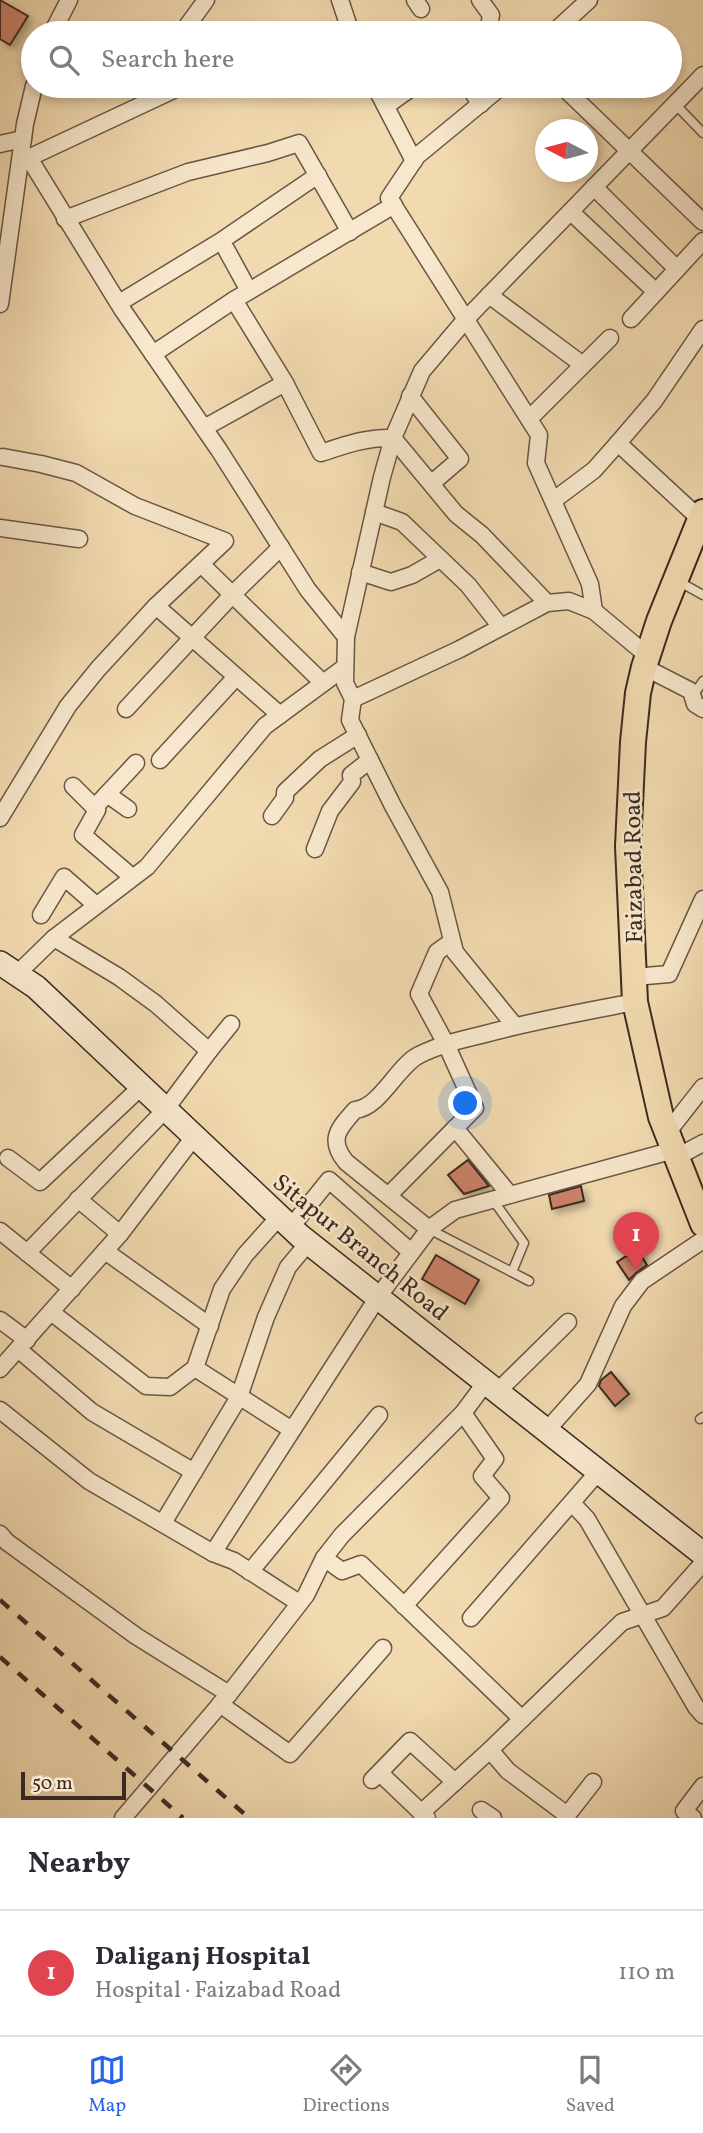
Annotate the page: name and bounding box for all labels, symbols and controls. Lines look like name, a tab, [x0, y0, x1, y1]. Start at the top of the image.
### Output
search box	[21, 21, 682, 98]
icon: search	[45, 41, 83, 79]
text: Search here	[101, 42, 234, 78]
north arrow	[535, 119, 598, 182]
street label: Faizabad Road	[617, 790, 653, 944]
your location	[448, 1086, 482, 1120]
street label: Sitapur Branch Road	[264, 1167, 455, 1330]
pin: 1	[613, 1212, 659, 1270]
scale bar	[21, 1769, 126, 1801]
text: 50 m	[32, 1771, 73, 1797]
text: Nearby	[28, 1843, 130, 1885]
text: Daliganj Hospital	[95, 1939, 310, 1975]
text: 1	[46, 1957, 56, 1989]
text: 110 m	[618, 1957, 675, 1989]
text: Hospital · Faizabad Road	[95, 1975, 341, 2007]
tab: Map	[88, 2051, 126, 2119]
tab: Directions	[303, 2051, 390, 2119]
tab: Saved	[566, 2051, 615, 2119]

